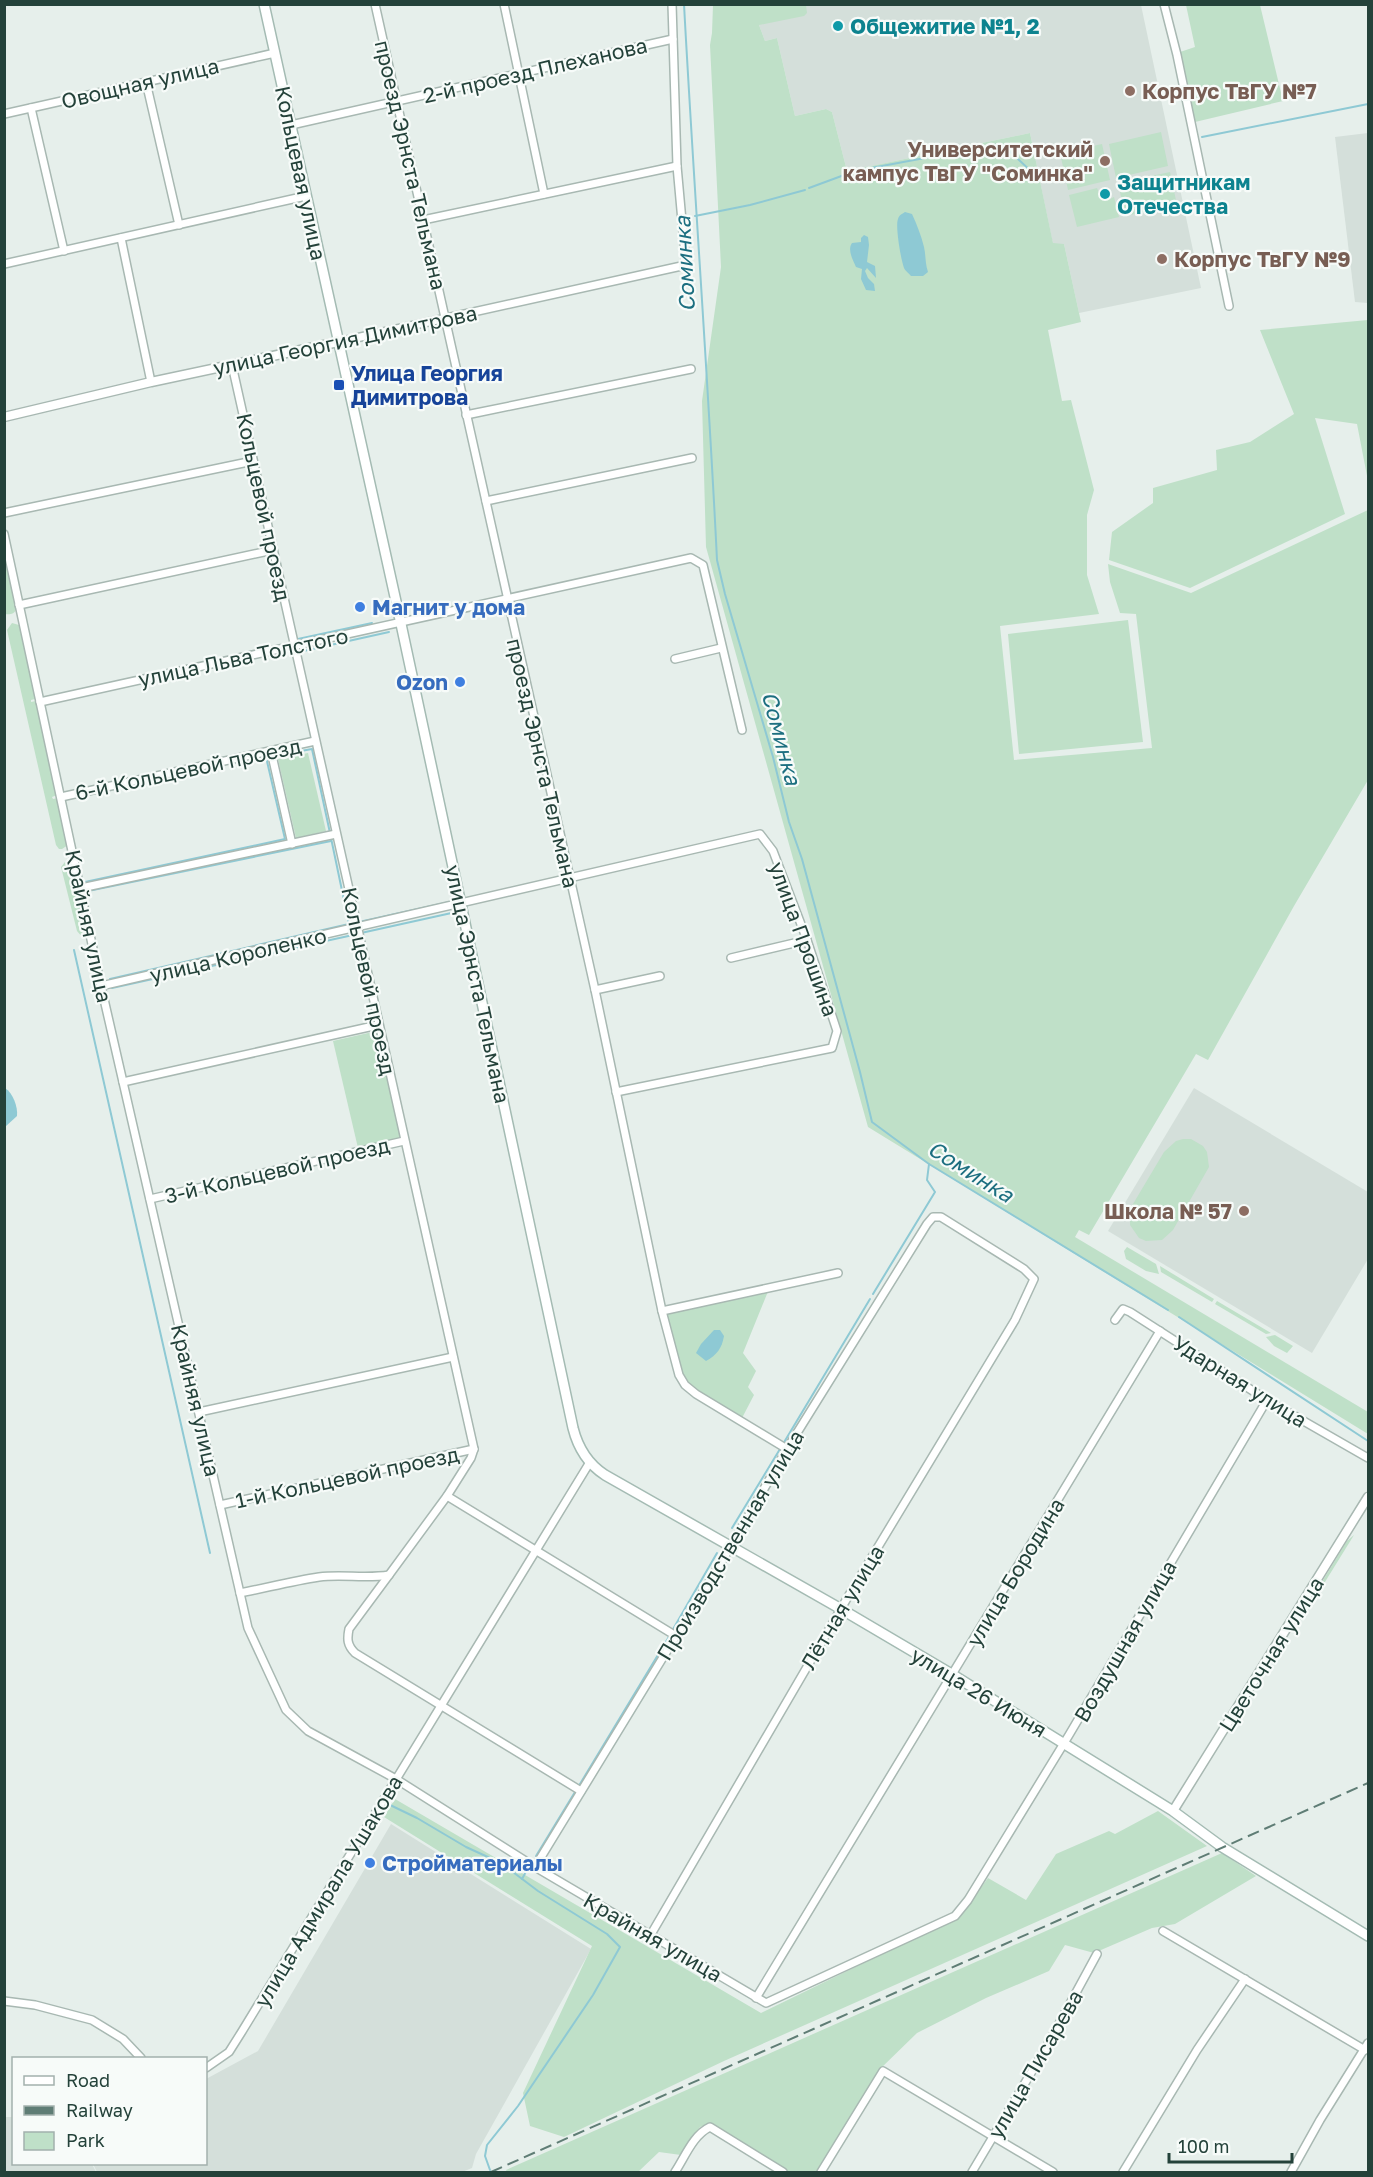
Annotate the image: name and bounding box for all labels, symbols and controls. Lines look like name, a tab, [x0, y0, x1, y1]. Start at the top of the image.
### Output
place label: Общежитие №1, 2	[850, 13, 1040, 39]
marker: Общежитие №1, 2	[831, 19, 845, 33]
street label: 2-й проезд Плеханова	[420, 32, 650, 108]
street label: проезд Эрнста Тельмана	[370, 37, 452, 293]
street label: Овощная улица	[59, 52, 221, 114]
place label: Корпус ТвГУ №7	[1142, 78, 1317, 104]
street label: Кольцевая улица	[270, 83, 332, 263]
marker: Корпус ТвГУ №7	[1123, 84, 1137, 98]
place label: Университетский кампус ТвГУ "Соминка"	[843, 136, 1093, 186]
marker: Университетский кампус ТвГУ "Соминка"	[1098, 154, 1112, 168]
place label: Защитникам Отечества	[1117, 169, 1250, 219]
marker: Защитникам Отечества	[1098, 187, 1112, 201]
water label: Соминка	[668, 214, 700, 312]
place label: Корпус ТвГУ №9	[1174, 246, 1351, 272]
marker: Корпус ТвГУ №9	[1155, 252, 1169, 266]
street label: улица Георгия Димитрова	[211, 299, 479, 381]
place label: Улица Георгия Димитрова	[351, 360, 503, 410]
marker: Улица Георгия Димитрова	[332, 378, 346, 392]
street label: Кольцевой проезд	[231, 411, 297, 604]
place label: Магнит у дома	[372, 594, 525, 620]
marker: Магнит у дома	[353, 600, 367, 614]
street label: улица Льва Толстого	[136, 622, 350, 692]
street label: проезд Эрнста Тельмана	[502, 635, 584, 891]
place label: Ozon	[396, 669, 448, 695]
marker: Ozon	[453, 675, 467, 689]
water label: Соминка	[757, 688, 808, 789]
street label: 6-й Кольцевой проезд	[73, 732, 304, 806]
street label: Крайняя улица	[60, 847, 118, 1005]
street label: улица Прошина	[764, 858, 844, 1020]
street label: улица Эрнста Тельмана	[440, 862, 516, 1106]
street label: Кольцевой проезд	[336, 885, 402, 1078]
street label: улица Короленко	[147, 922, 329, 988]
street label: 3-й Кольцевой проезд	[162, 1131, 392, 1209]
water label: Соминка	[923, 1134, 1020, 1209]
place label: Школа № 57	[1104, 1198, 1232, 1224]
marker: Школа № 57	[1237, 1204, 1251, 1218]
street label: Крайняя улица	[166, 1321, 226, 1479]
street label: Ударная улица	[1168, 1329, 1312, 1433]
street label: Производственная улица	[651, 1425, 809, 1665]
street label: 1-й Кольцевой проезд	[233, 1441, 461, 1513]
street label: улица Бородина	[960, 1493, 1070, 1651]
street label: Лётная улица	[795, 1540, 889, 1674]
street label: Воздушная улица	[1068, 1556, 1182, 1726]
street label: Цветочная улица	[1213, 1572, 1329, 1736]
street label: улица 26 Июня	[906, 1641, 1052, 1743]
street label: улица Адмирала Ушакова	[248, 1770, 408, 2012]
place label: Стройматериалы	[382, 1850, 563, 1876]
marker: Стройматериалы	[363, 1856, 377, 1870]
street label: Крайняя улица	[579, 1887, 727, 1987]
street label: улица Писарева	[982, 1985, 1088, 2143]
legend	[12, 2057, 207, 2165]
text: Road	[66, 2069, 110, 2091]
text: Railway	[66, 2099, 133, 2121]
scale bar	[1169, 2126, 1292, 2164]
text: Park	[66, 2129, 105, 2151]
text: 100 m	[1178, 2135, 1229, 2157]

